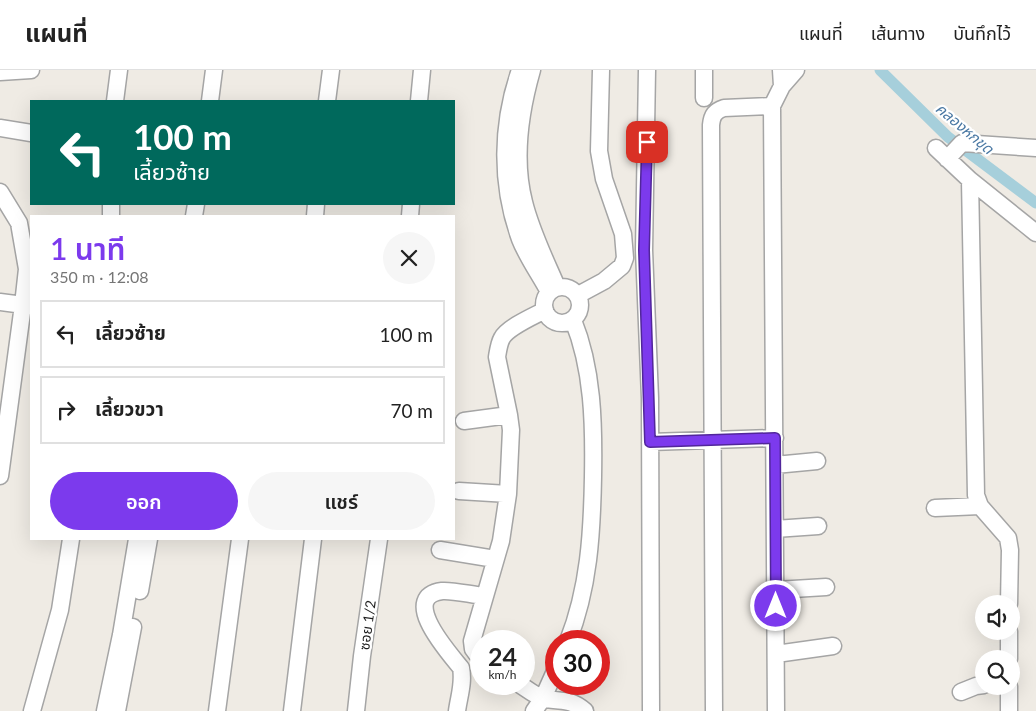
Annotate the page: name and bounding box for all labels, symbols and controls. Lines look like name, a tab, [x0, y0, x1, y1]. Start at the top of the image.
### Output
text: แผนที่	[25, 18, 88, 47]
text: แผนที่	[799, 22, 843, 44]
text: เส้นทาง	[871, 22, 925, 44]
text: บันทึกไว้	[953, 22, 1011, 44]
water label: คลองหกขุด	[932, 99, 998, 159]
text: 100 m	[133, 115, 232, 157]
icon: left	[50, 120, 115, 185]
pin	[626, 121, 668, 163]
icon: arrive	[633, 128, 661, 156]
text: เลี้ยวซ้าย	[133, 158, 210, 185]
text: 1 นาที	[50, 230, 126, 266]
button: close	[383, 232, 435, 284]
text: 350 m · 12:08	[50, 267, 149, 286]
icon: left	[52, 320, 80, 348]
text: เลี้ยวซ้าย	[95, 321, 166, 344]
text: 100 m	[379, 323, 433, 346]
icon: right	[52, 396, 80, 424]
text: เลี้ยวขวา	[95, 397, 164, 420]
text: 70 m	[390, 399, 433, 422]
button: ออก	[50, 472, 238, 530]
button: แชร์	[248, 472, 435, 530]
position arrow	[749, 579, 801, 631]
map controls	[975, 595, 1020, 695]
button: sound	[975, 595, 1020, 640]
street label: ซอย 1/2	[355, 599, 379, 651]
speed limit sign: 30	[545, 630, 610, 695]
text: 24	[488, 641, 517, 671]
button: search	[975, 650, 1020, 695]
text: km/h	[488, 667, 517, 682]

